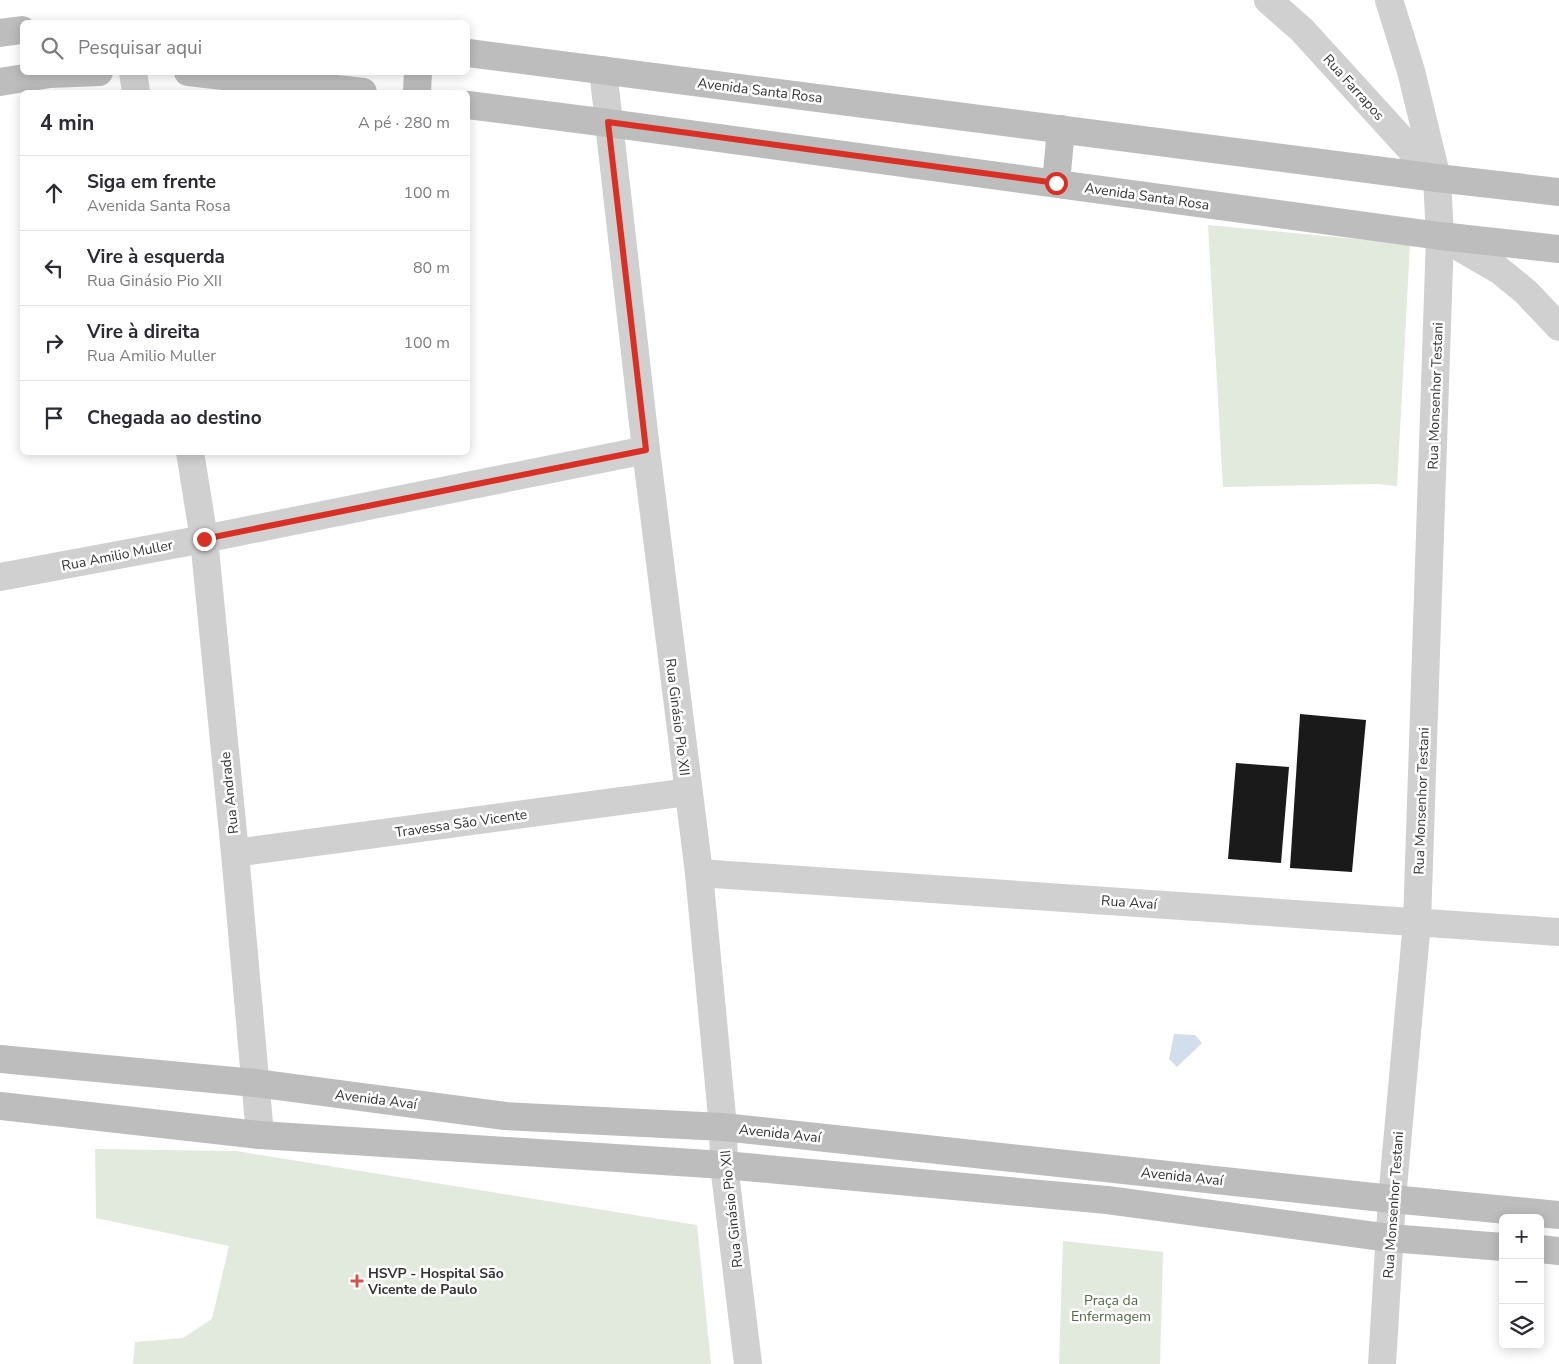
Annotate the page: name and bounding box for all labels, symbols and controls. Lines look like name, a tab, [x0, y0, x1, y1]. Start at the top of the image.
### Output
search box	[20, 20, 470, 75]
icon: search	[38, 34, 66, 62]
text: Pesquisar aqui	[78, 35, 202, 61]
street label: Rua Farrapos	[1319, 50, 1389, 125]
street label: Avenida Santa Rosa	[696, 73, 824, 108]
text: 4 min	[40, 109, 94, 137]
text: A pé · 280 m	[358, 112, 450, 134]
text: Siga em frente	[87, 169, 216, 195]
route start	[1045, 172, 1068, 195]
street label: Avenida Santa Rosa	[1083, 178, 1211, 215]
icon: ahead	[40, 179, 68, 207]
text: 100 m	[403, 182, 450, 204]
text: Avenida Santa Rosa	[87, 195, 231, 217]
text: Vire à esquerda	[87, 244, 225, 270]
icon: left	[40, 254, 68, 282]
text: 80 m	[413, 257, 450, 279]
text: Rua Ginásio Pio XII	[87, 270, 222, 292]
text: Vire à direita	[87, 319, 200, 345]
street label: Rua Monsenhor Testani	[1423, 322, 1448, 470]
icon: right	[40, 329, 68, 357]
text: 100 m	[403, 332, 450, 354]
text: Rua Amilio Muller	[87, 345, 216, 367]
icon: arrive	[40, 404, 68, 432]
text: Chegada ao destino	[87, 405, 262, 431]
route end	[193, 528, 216, 551]
street label: Rua Amilio Muller	[60, 535, 174, 576]
street label: Rua Ginásio Pio XII	[661, 657, 694, 777]
street label: Rua Monsenhor Testani	[1409, 727, 1434, 875]
street label: Rua Andrade	[216, 751, 243, 835]
street label: Travessa São Vicente	[394, 805, 528, 842]
street label: Rua Avaí	[1100, 891, 1158, 914]
street label: Avenida Avaí	[334, 1085, 419, 1114]
street label: Avenida Avaí	[738, 1120, 823, 1147]
street label: Rua Monsenhor Testani	[1379, 1131, 1408, 1279]
street label: Rua Ginásio Pio XII	[716, 1149, 747, 1269]
street label: Avenida Avaí	[1140, 1163, 1225, 1190]
map controls	[1499, 1214, 1544, 1349]
button: +	[1499, 1214, 1544, 1259]
button: −	[1499, 1259, 1544, 1304]
place label: HSVP - Hospital São Vicente de Paulo	[367, 1264, 504, 1299]
marker: HSVP - Hospital São Vicente de Paulo	[350, 1274, 364, 1288]
park label: Praça da Enfermagem	[1071, 1291, 1151, 1326]
button: layers	[1499, 1304, 1544, 1349]

